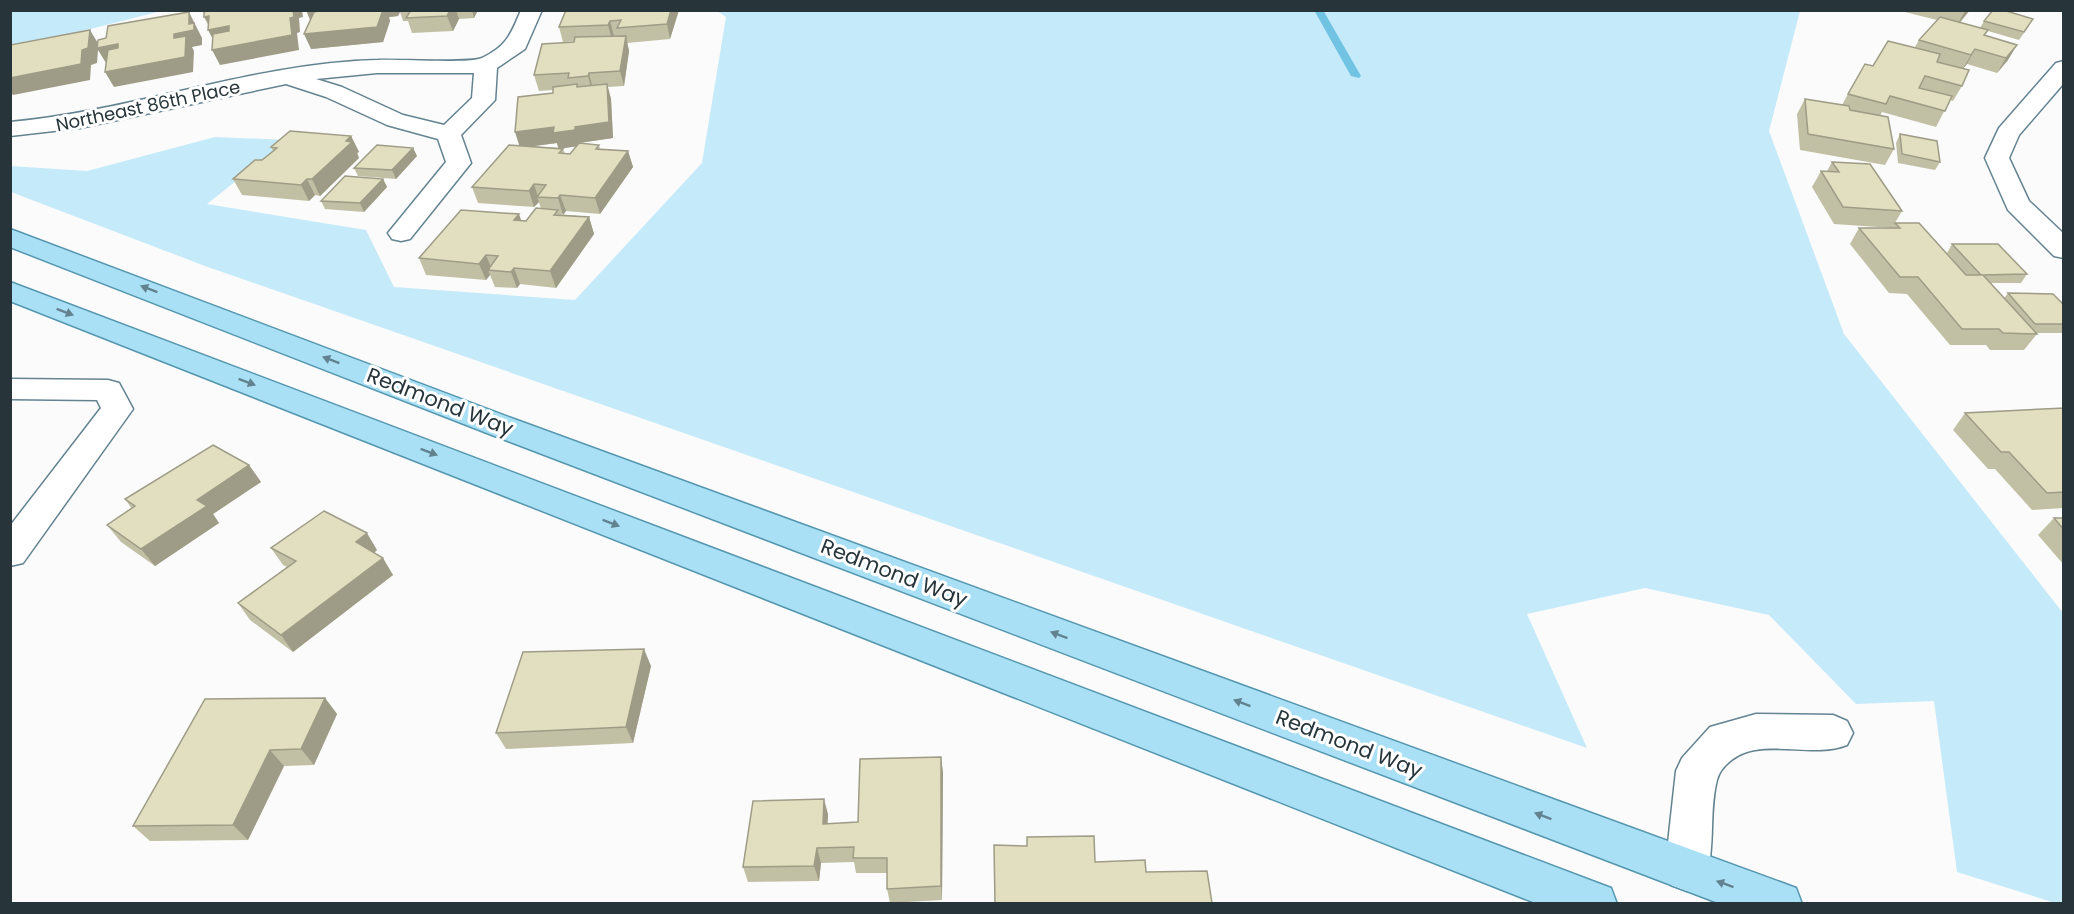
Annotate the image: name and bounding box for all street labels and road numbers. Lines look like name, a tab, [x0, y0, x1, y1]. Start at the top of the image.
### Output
street label: Northeast 86th Place	[53, 74, 242, 137]
street label: Redmond Way	[363, 360, 518, 443]
street label: Redmond Way	[817, 531, 972, 614]
street label: Redmond Way	[1272, 702, 1427, 785]

